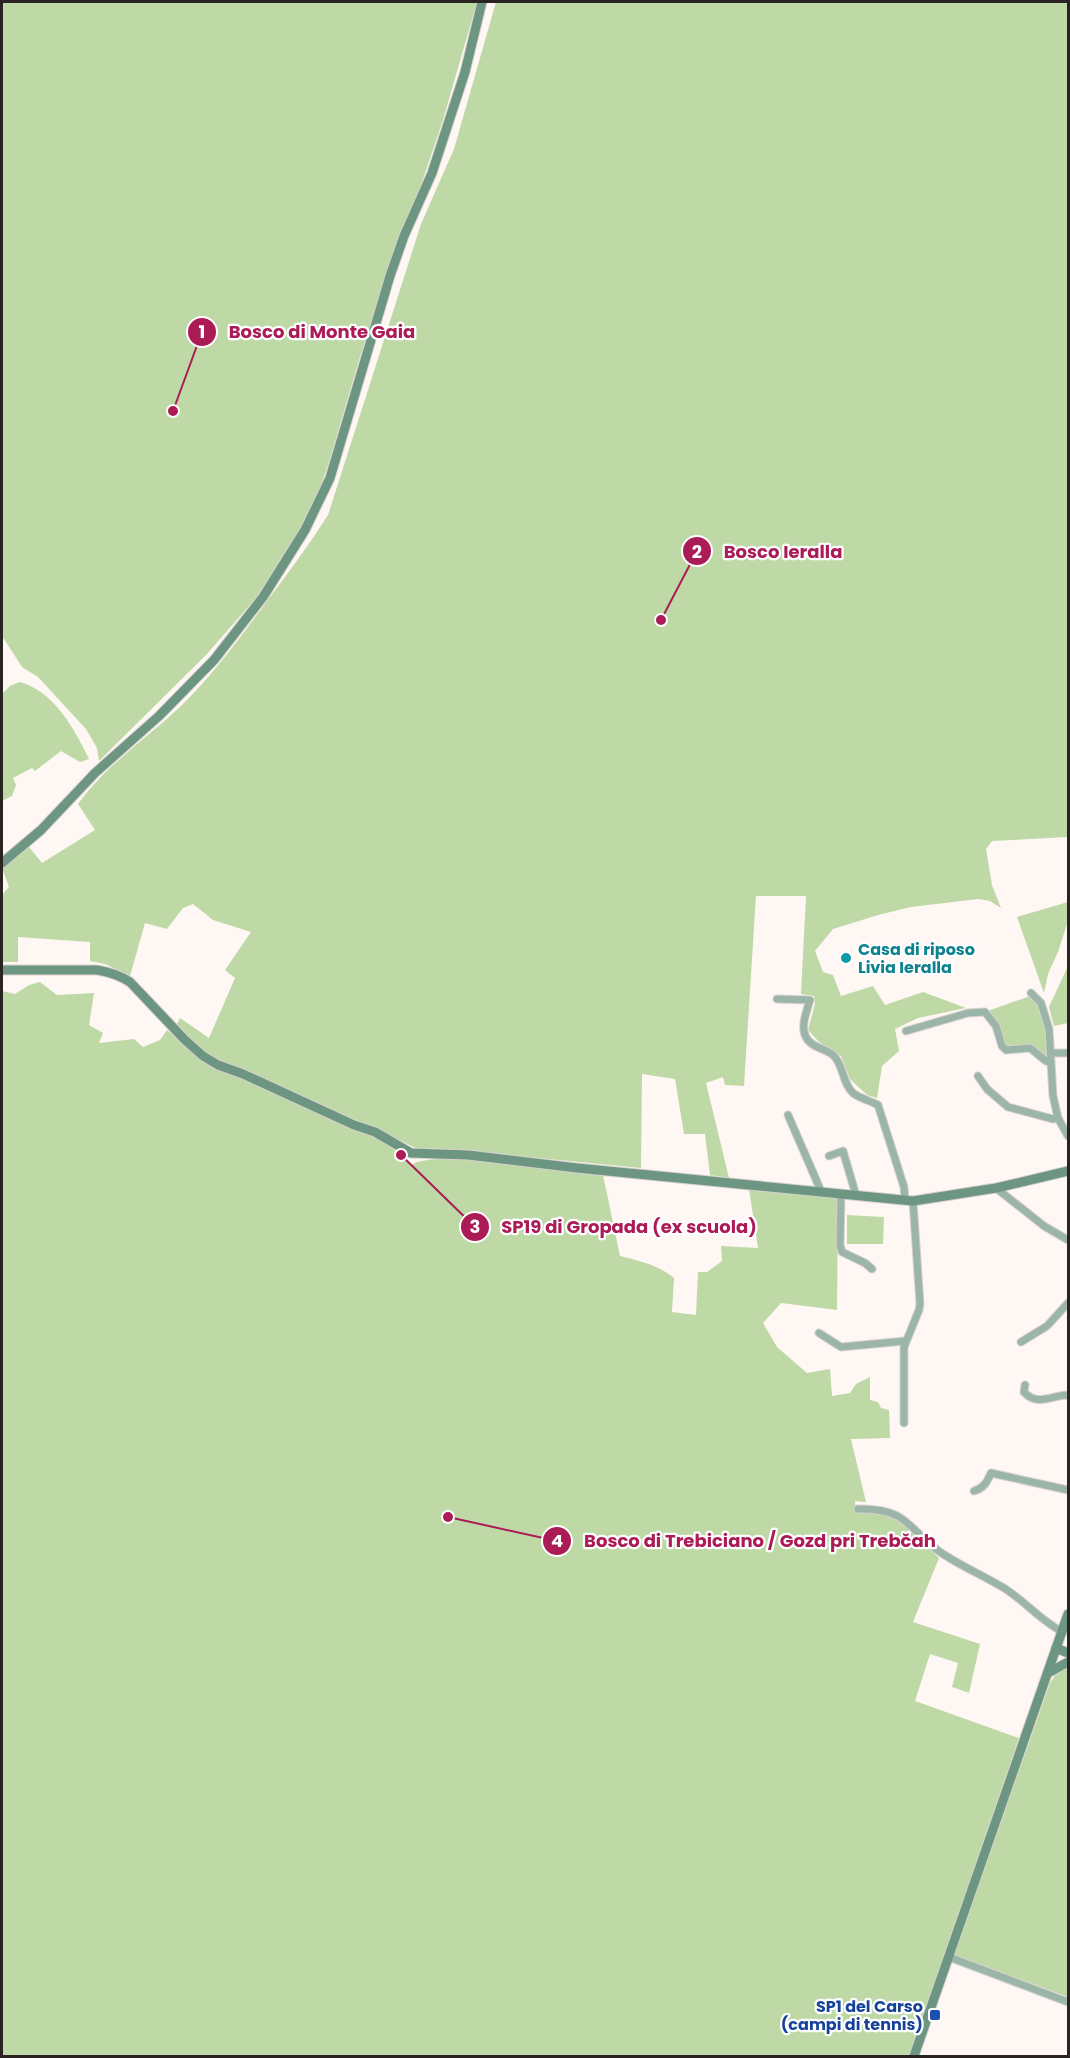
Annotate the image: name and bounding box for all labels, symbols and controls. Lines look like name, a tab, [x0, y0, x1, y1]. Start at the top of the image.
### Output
callout: Bosco di Monte Gaia	[187, 314, 427, 350]
text: 1	[199, 319, 205, 344]
text: Bosco di Monte Gaia	[229, 319, 415, 344]
callout: Bosco Ieralla	[682, 533, 855, 569]
text: 2	[692, 539, 702, 564]
text: Bosco Ieralla	[724, 539, 842, 564]
place label: Casa di riposo Livia Ieralla	[858, 938, 975, 979]
marker: Casa di riposo Livia Ieralla	[839, 951, 853, 965]
callout: SP19 di Gropada (ex scuola)	[460, 1209, 769, 1245]
text: 3	[470, 1214, 480, 1239]
text: SP19 di Gropada (ex scuola)	[501, 1214, 757, 1239]
callout: Bosco di Trebiciano / Gozd pri Trebčah	[542, 1523, 948, 1559]
text: 4	[551, 1528, 563, 1553]
text: Bosco di Trebiciano / Gozd pri Trebčah	[584, 1528, 936, 1553]
place label: SP1 del Carso (campi di tennis)	[781, 1995, 923, 2036]
marker: SP1 del Carso (campi di tennis)	[928, 2008, 942, 2022]

